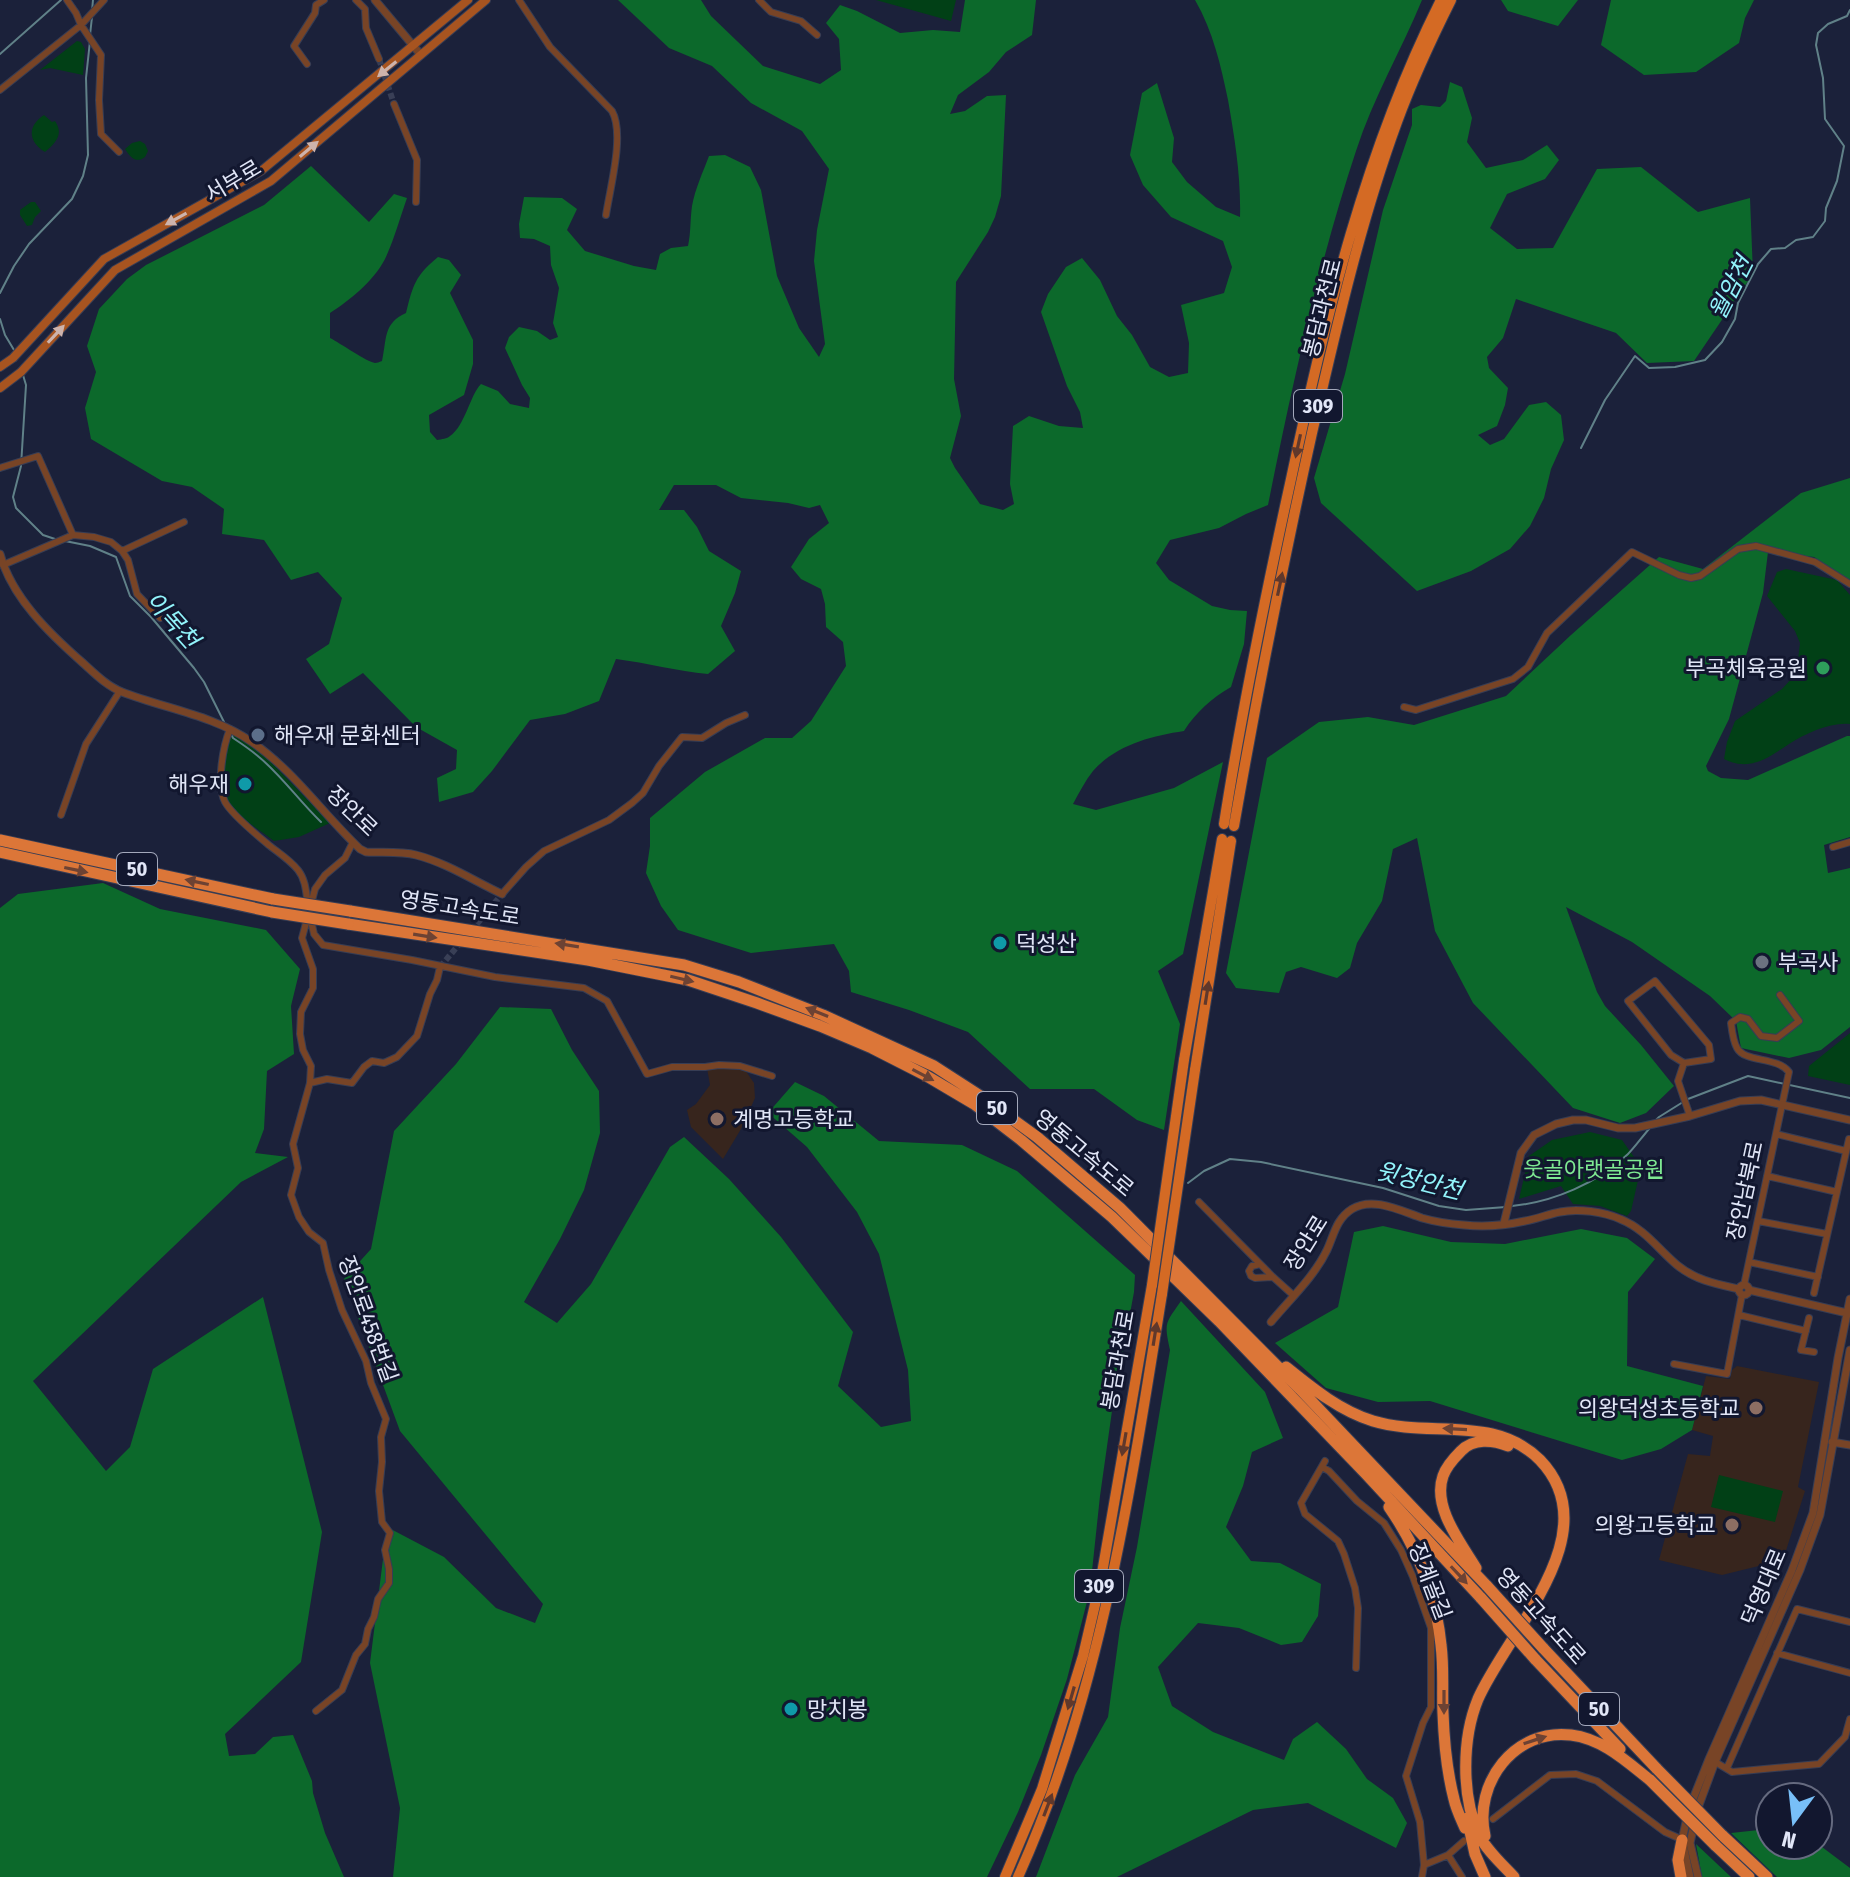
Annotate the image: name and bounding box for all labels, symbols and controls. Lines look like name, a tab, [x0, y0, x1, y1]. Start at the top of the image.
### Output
one-way arrow	[377, 60, 397, 76]
one-way arrow	[298, 141, 318, 158]
street label: 서부로	[200, 154, 266, 208]
one-way arrow	[165, 212, 187, 226]
water label: 월암천	[1703, 250, 1760, 324]
street label: 봉담과천로	[1297, 256, 1347, 360]
one-way arrow	[46, 325, 64, 344]
road number: 309	[1294, 390, 1342, 422]
one-way arrow	[1291, 434, 1303, 459]
one-way arrow	[1274, 572, 1287, 597]
water label: 이목천	[139, 586, 207, 656]
place label: 부곡체육공원	[1686, 655, 1807, 682]
marker: 부곡체육공원	[1814, 659, 1832, 677]
place label: 해우재 문화센터	[274, 722, 421, 749]
marker: 해우재 문화센터	[249, 726, 267, 744]
place label: 해우재	[168, 771, 229, 798]
marker: 해우재	[236, 775, 254, 793]
street label: 장안로	[321, 780, 383, 842]
road number: 50	[117, 853, 157, 885]
one-way arrow	[64, 864, 89, 877]
one-way arrow	[184, 875, 209, 888]
street label: 영동고속도로	[398, 885, 522, 931]
one-way arrow	[413, 930, 438, 943]
place label: 덕성산	[1016, 930, 1077, 957]
marker: 덕성산	[991, 934, 1009, 952]
one-way arrow	[554, 938, 579, 951]
place label: 부곡사	[1778, 949, 1839, 976]
marker: 부곡사	[1753, 953, 1771, 971]
one-way arrow	[669, 974, 694, 986]
one-way arrow	[1201, 980, 1214, 1005]
one-way arrow	[805, 1006, 829, 1019]
one-way arrow	[912, 1067, 934, 1081]
road number: 50	[977, 1092, 1017, 1124]
street label: 영동고속도로	[1029, 1104, 1139, 1202]
place label: 계명고등학교	[733, 1106, 854, 1133]
marker: 계명고등학교	[708, 1110, 726, 1128]
street label: 장안남북로	[1721, 1139, 1769, 1243]
park label: 웃골아랫골공원	[1523, 1156, 1665, 1183]
water label: 윗장안천	[1373, 1157, 1468, 1206]
street label: 장안로	[1278, 1210, 1334, 1276]
street label: 장안로458번길	[333, 1252, 403, 1386]
street label: 봉담과천로	[1096, 1308, 1140, 1412]
one-way arrow	[1149, 1321, 1162, 1346]
place label: 의왕덕성초등학교	[1578, 1395, 1740, 1422]
marker: 의왕덕성초등학교	[1747, 1399, 1765, 1417]
one-way arrow	[1441, 1422, 1467, 1435]
one-way arrow	[1117, 1432, 1129, 1457]
place label: 의왕고등학교	[1595, 1512, 1716, 1539]
marker: 의왕고등학교	[1723, 1516, 1741, 1534]
street label: 징계골길	[1403, 1538, 1457, 1624]
street label: 덕영대로	[1736, 1544, 1792, 1630]
street label: 영동고속도로	[1490, 1562, 1592, 1670]
one-way arrow	[1450, 1565, 1468, 1584]
road number: 309	[1075, 1570, 1123, 1602]
one-way arrow	[1064, 1687, 1077, 1711]
one-way arrow	[1437, 1690, 1450, 1715]
road number: 50	[1579, 1693, 1619, 1725]
place label: 망치봉	[807, 1696, 868, 1723]
marker: 망치봉	[782, 1700, 800, 1718]
one-way arrow	[1524, 1733, 1548, 1745]
north arrow	[1754, 1781, 1834, 1861]
one-way arrow	[1042, 1793, 1055, 1817]
text: N	[1779, 1825, 1799, 1855]

